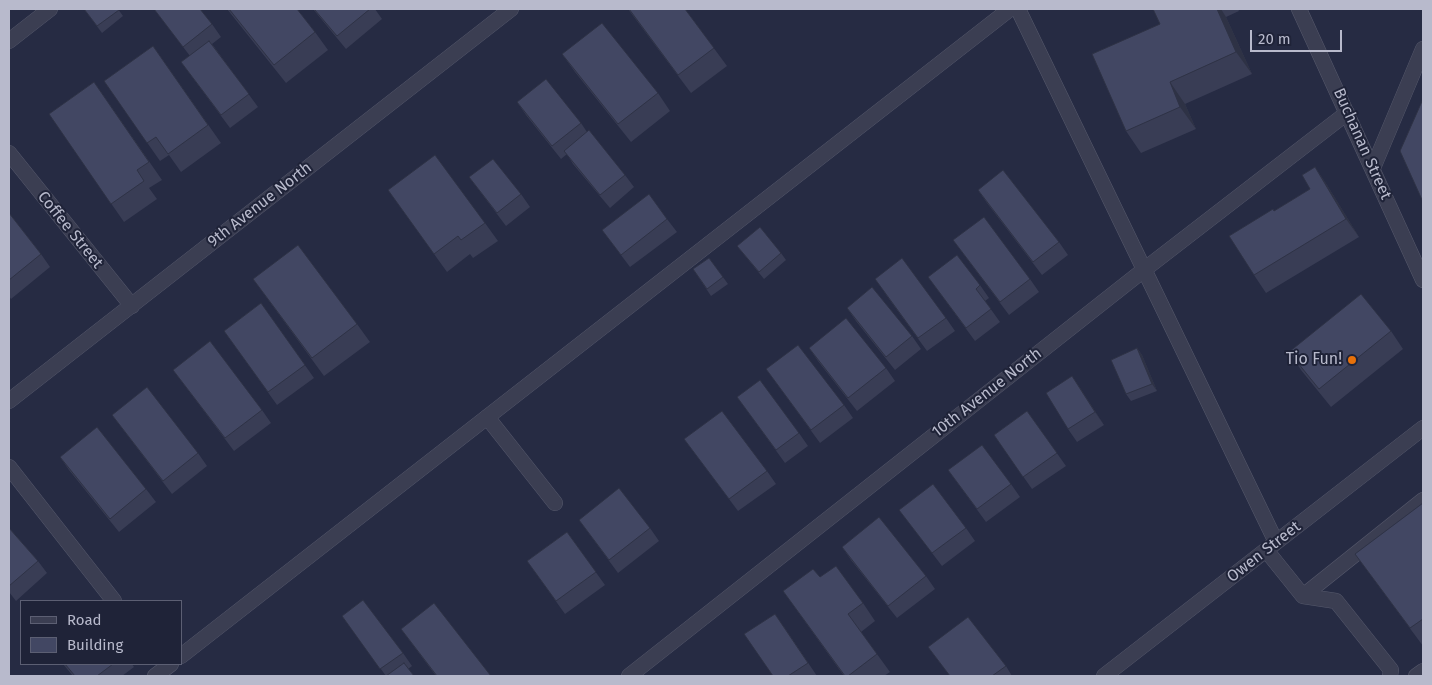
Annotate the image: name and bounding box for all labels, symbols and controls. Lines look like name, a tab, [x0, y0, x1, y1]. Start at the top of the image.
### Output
scale bar	[1252, 20, 1344, 52]
text: 20 m	[1258, 30, 1291, 48]
street label: Buchanan Street	[1329, 85, 1395, 203]
street label: 9th Avenue North	[204, 158, 316, 252]
street label: Coffee Street	[33, 188, 107, 272]
street label: 10th Avenue North	[928, 344, 1046, 442]
place label: Tio Fun!	[1286, 350, 1342, 370]
marker: Tio Fun!	[1346, 354, 1358, 366]
street label: Owen Street	[1223, 517, 1305, 587]
legend	[20, 600, 182, 665]
text: Road	[67, 611, 102, 629]
text: Building	[67, 636, 123, 654]

